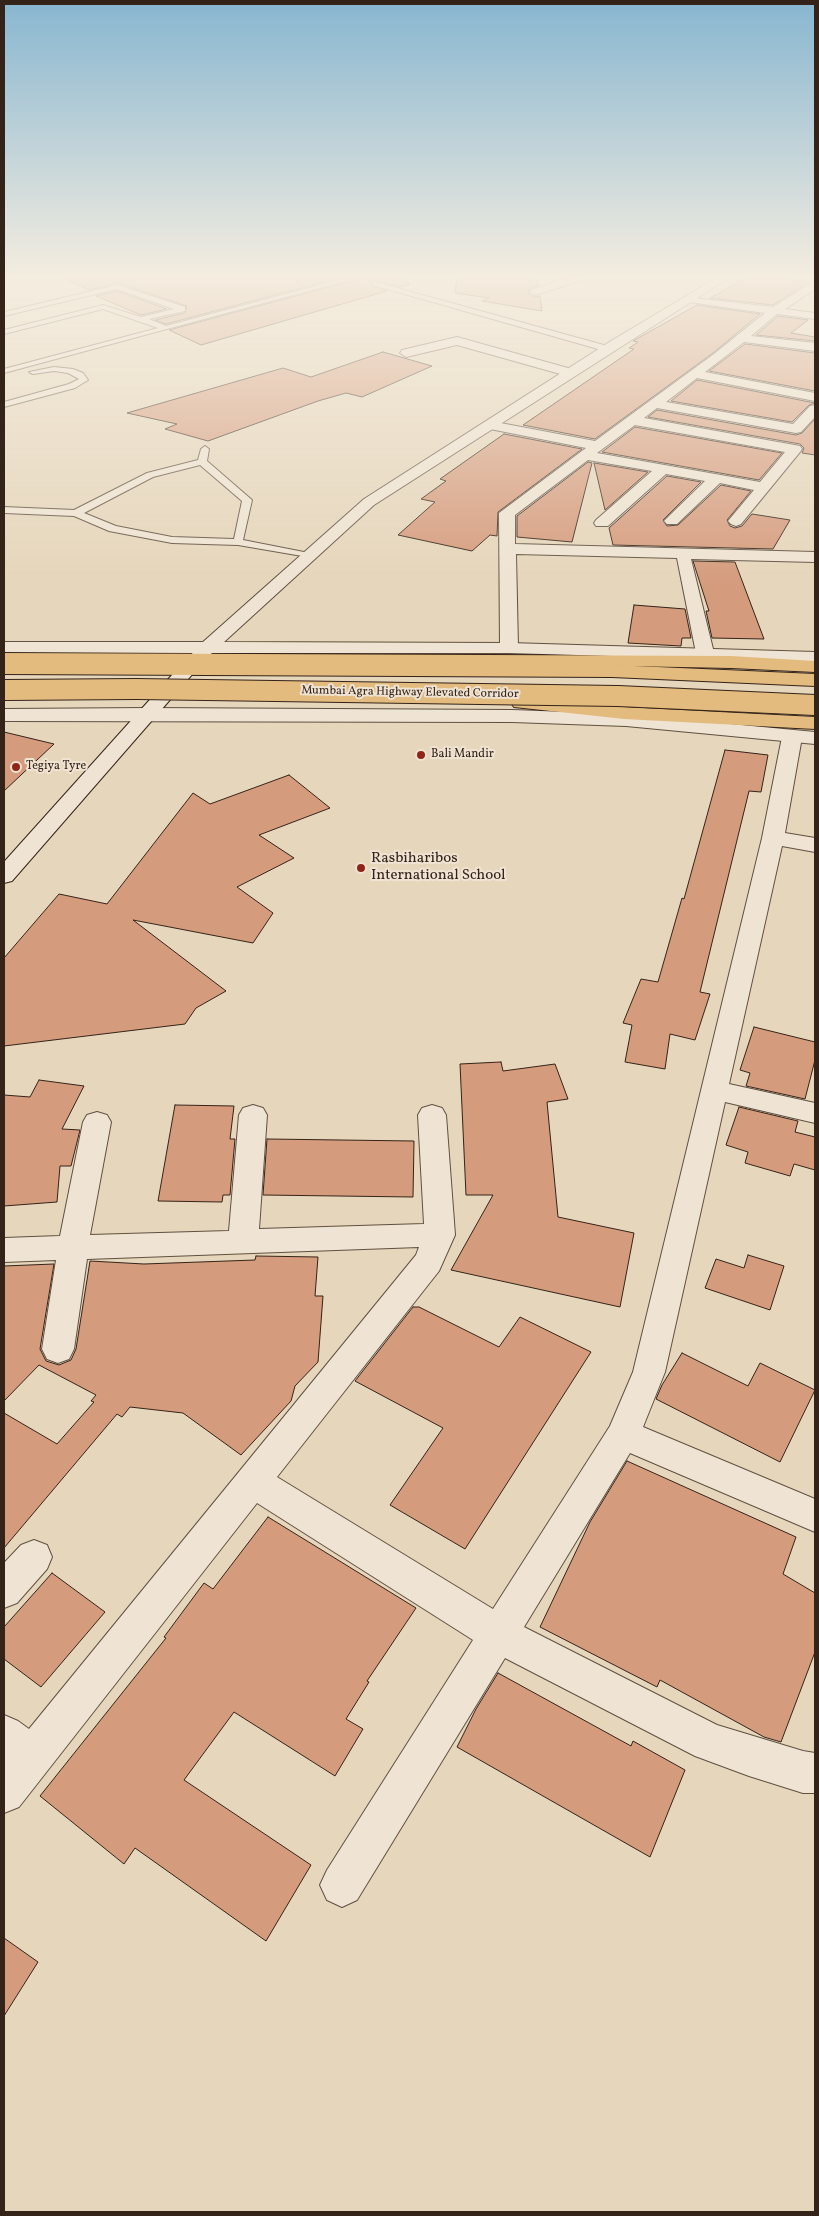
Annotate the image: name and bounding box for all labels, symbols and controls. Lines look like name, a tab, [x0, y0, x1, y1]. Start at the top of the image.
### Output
street label: Mumbai Agra Highway Elevated Corridor	[301, 684, 519, 702]
place label: Bali Mandir	[431, 748, 494, 762]
marker: Bali Mandir	[415, 749, 427, 761]
place label: Tegiya Tyre	[26, 760, 86, 774]
marker: Tegiya Tyre	[10, 761, 22, 773]
place label: Rasbiharibos International School	[371, 850, 505, 885]
marker: Rasbiharibos International School	[355, 862, 367, 874]

